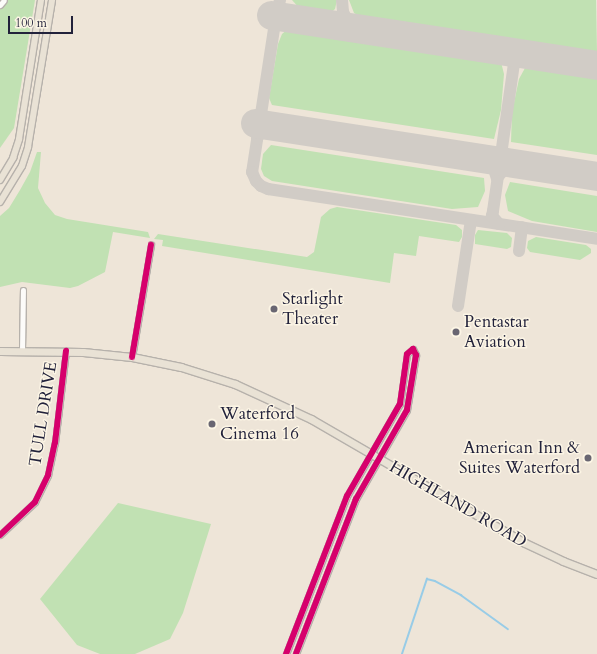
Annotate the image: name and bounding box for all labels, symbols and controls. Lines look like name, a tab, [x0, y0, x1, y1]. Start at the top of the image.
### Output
scale bar	[10, 8, 75, 34]
text: 100 m	[15, 15, 47, 31]
place label: Starlight Theater	[282, 289, 343, 329]
marker: Starlight Theater	[269, 304, 279, 314]
place label: Pentastar Aviation	[464, 312, 529, 352]
marker: Pentastar Aviation	[451, 327, 461, 337]
street label: TULL DRIVE	[25, 360, 61, 468]
place label: Waterford Cinema 16	[220, 404, 299, 444]
marker: Waterford Cinema 16	[207, 419, 217, 429]
place label: American Inn & Suites Waterford	[459, 438, 580, 478]
marker: American Inn & Suites Waterford	[583, 453, 593, 463]
street label: HIGHLAND ROAD	[386, 456, 530, 552]

